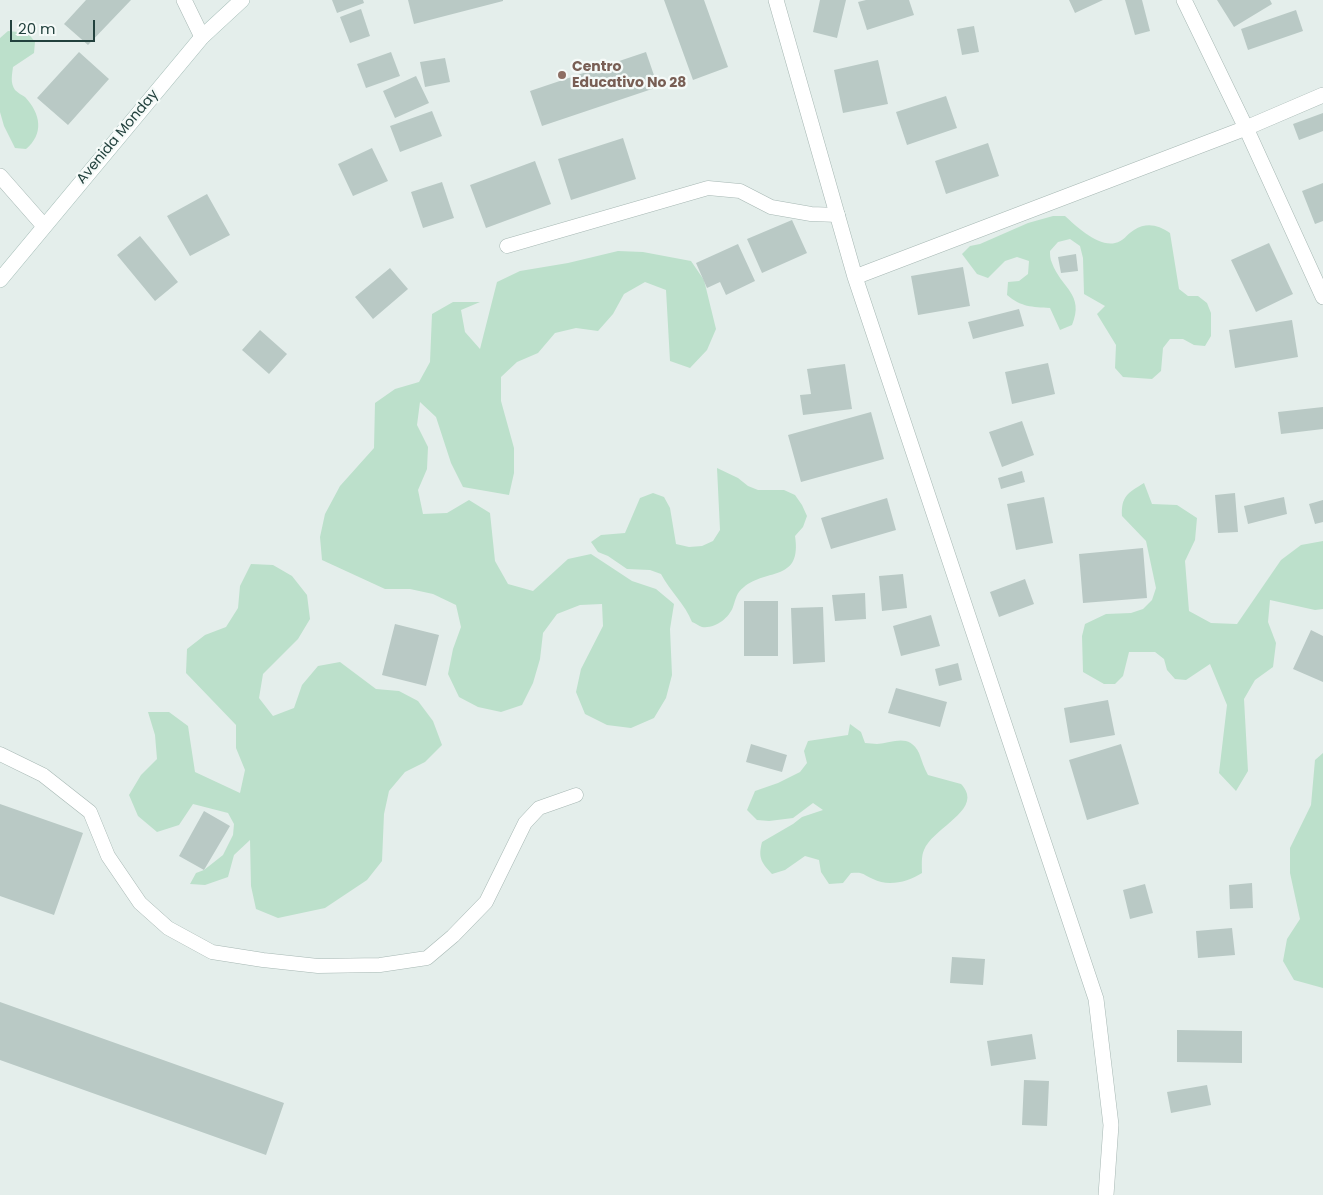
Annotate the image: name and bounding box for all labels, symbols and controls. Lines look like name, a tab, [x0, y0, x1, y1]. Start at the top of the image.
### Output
scale bar	[12, 10, 98, 42]
text: 20 m	[18, 18, 56, 39]
place label: Centro Educativo No 28	[572, 59, 686, 92]
marker: Centro Educativo No 28	[556, 69, 568, 81]
street label: Avenida Monday	[74, 86, 162, 188]

